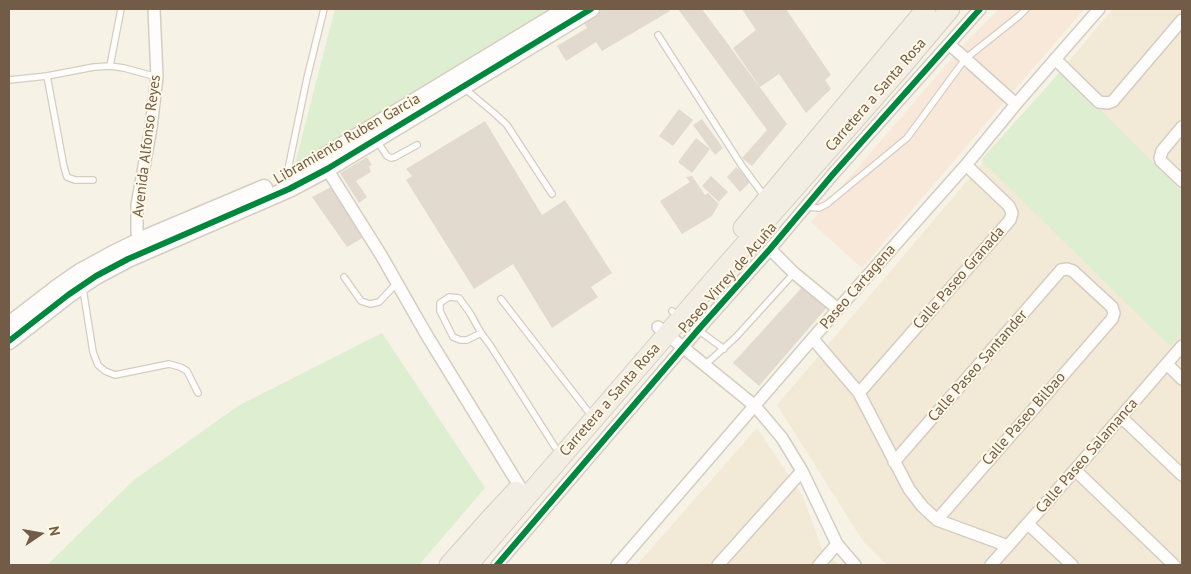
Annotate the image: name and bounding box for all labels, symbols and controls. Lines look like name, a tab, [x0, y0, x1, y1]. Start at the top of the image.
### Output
street label: Carretera a Santa Rosa	[822, 35, 930, 155]
street label: Avenida Alfonso Reyes	[129, 74, 165, 218]
street label: Libramiento Ruben Garcia	[271, 90, 423, 188]
street label: Paseo Virrey de Acuña	[675, 219, 781, 337]
street label: Calle Paseo Granada	[910, 223, 1008, 333]
street label: Paseo Cartagena	[816, 241, 900, 333]
street label: Calle Paseo Santander	[925, 306, 1031, 426]
street label: Carretera a Santa Rosa	[556, 340, 664, 460]
street label: Calle Paseo Bilbao	[979, 369, 1069, 469]
street label: Calle Paseo Salamanca	[1032, 395, 1142, 517]
north arrow	[15, 509, 65, 559]
text: N	[45, 525, 64, 537]

